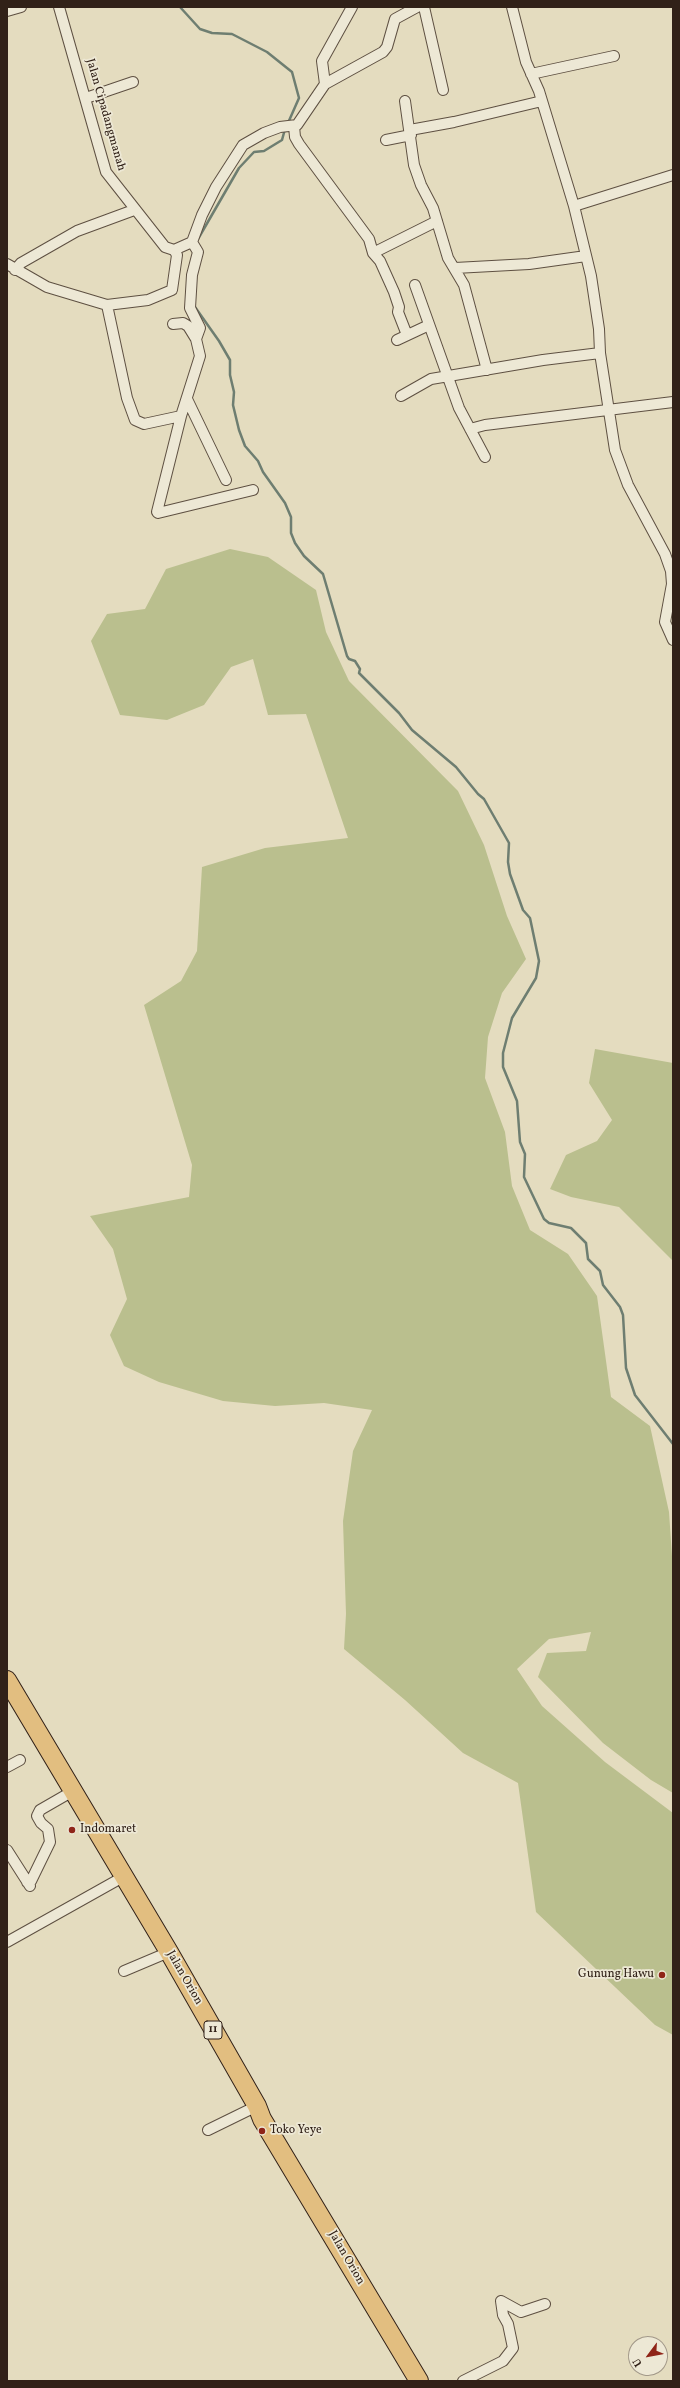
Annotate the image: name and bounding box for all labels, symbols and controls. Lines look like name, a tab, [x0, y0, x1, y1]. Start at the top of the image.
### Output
street label: Jalan Cipadangmanah	[82, 57, 128, 173]
place label: Indomaret	[80, 1823, 136, 1837]
marker: Indomaret	[67, 1825, 77, 1835]
street label: Jalan Orion	[163, 1948, 205, 2008]
place label: Gunung Hawu	[578, 1968, 654, 1982]
marker: Gunung Hawu	[657, 1970, 667, 1980]
road number: 11	[204, 2021, 222, 2039]
place label: Toko Yeye	[270, 2124, 322, 2138]
marker: Toko Yeye	[257, 2126, 267, 2136]
street label: Jalan Orion	[325, 2228, 367, 2288]
north arrow	[628, 2336, 668, 2376]
text: U	[630, 2355, 647, 2369]

